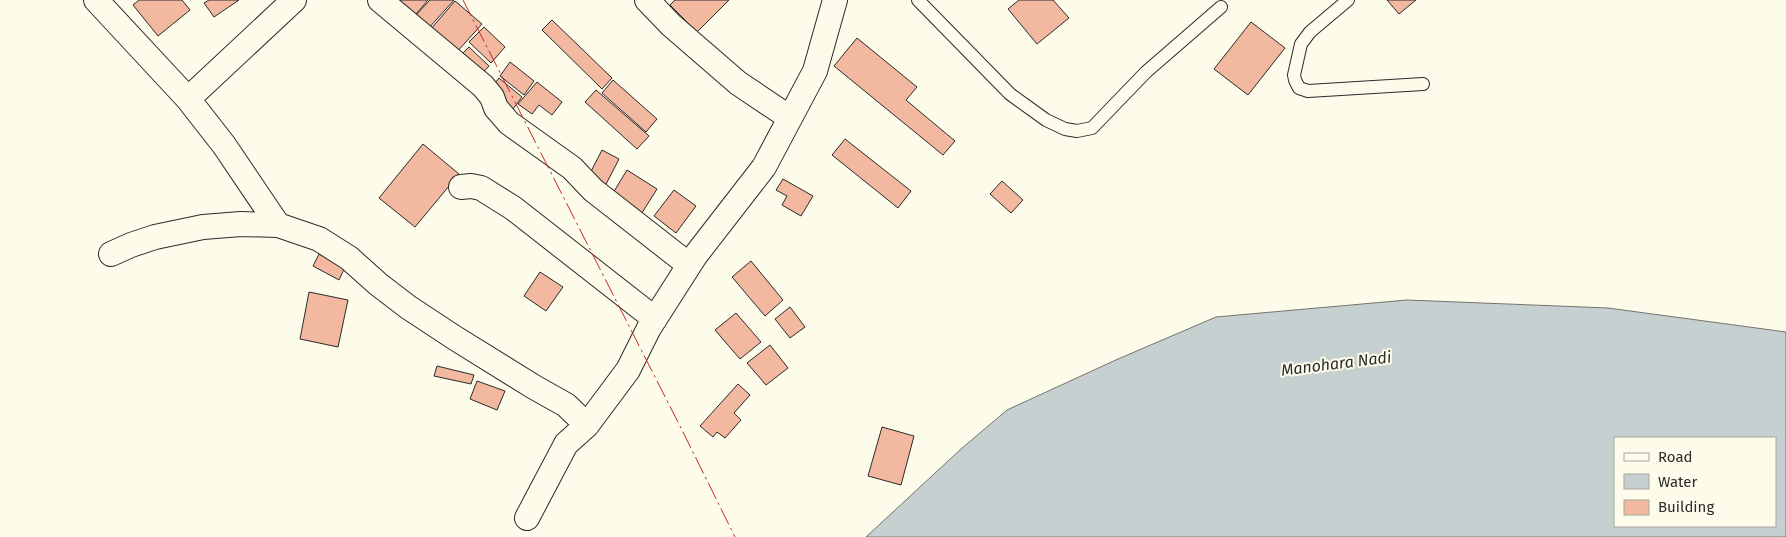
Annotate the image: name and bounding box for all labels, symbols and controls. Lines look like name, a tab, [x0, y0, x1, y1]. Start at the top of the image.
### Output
water label: Manohara Nadi	[1280, 347, 1393, 380]
legend	[1614, 437, 1776, 527]
text: Road	[1658, 448, 1693, 466]
text: Water	[1658, 473, 1697, 491]
text: Building	[1658, 498, 1714, 516]

